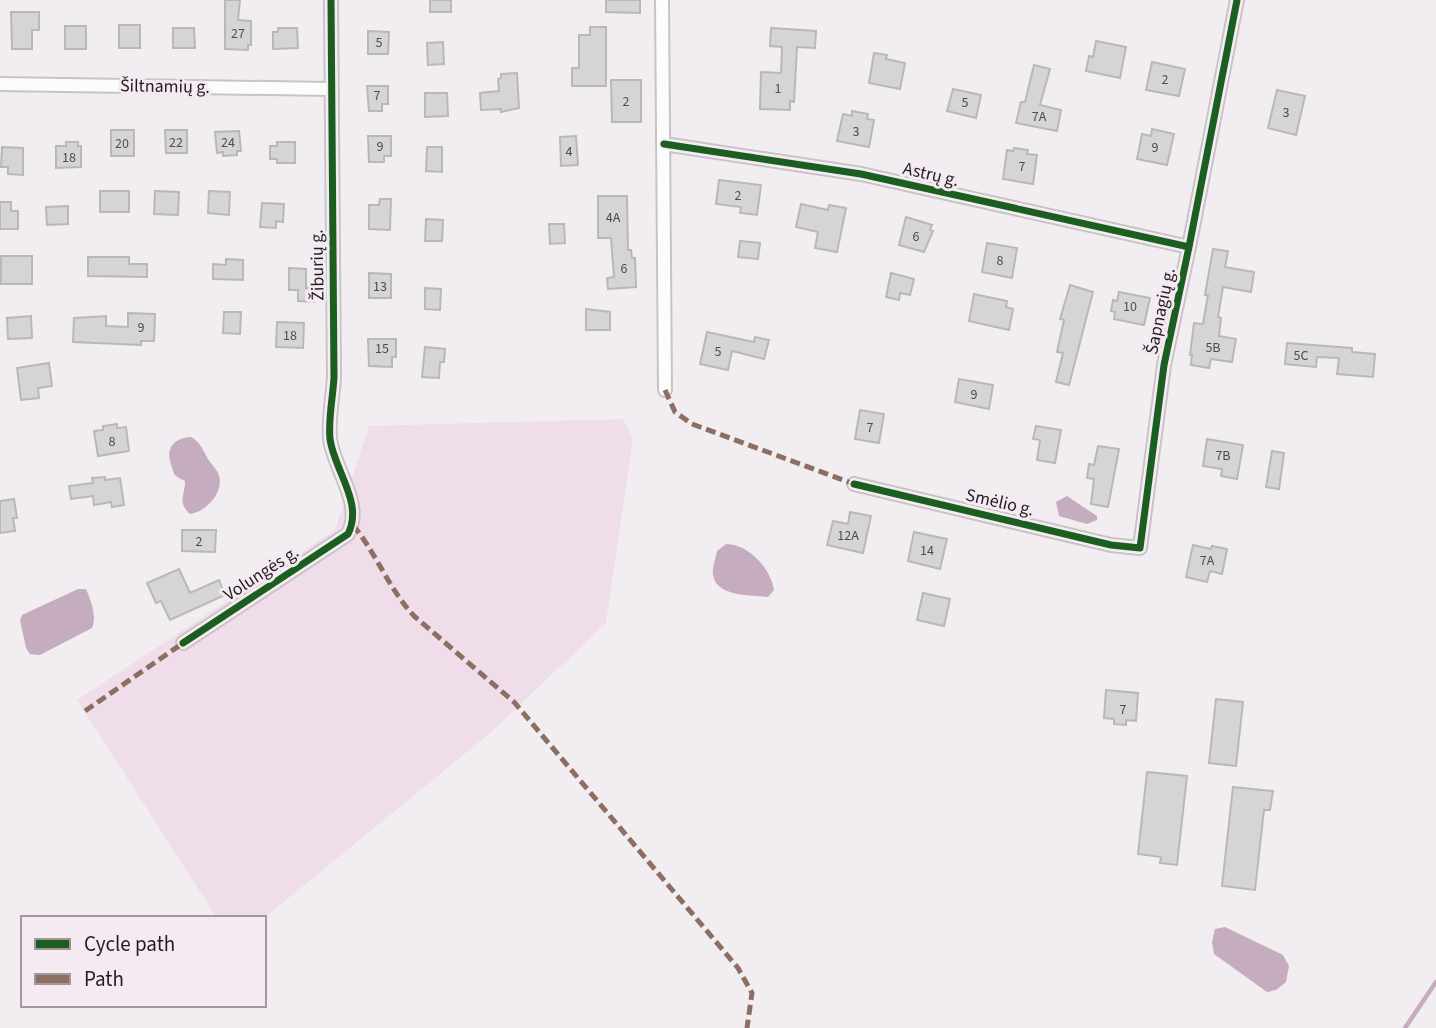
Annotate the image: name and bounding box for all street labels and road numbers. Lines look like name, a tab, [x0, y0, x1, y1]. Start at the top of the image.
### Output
street label: Šiltnamių g.	[120, 73, 210, 100]
street label: Astrų g.	[900, 156, 961, 193]
street label: Žiburių g.	[304, 229, 331, 301]
street label: Šapnagių g.	[1139, 265, 1182, 357]
street label: Smėlio g.	[963, 483, 1037, 522]
street label: Volungės g.	[219, 540, 304, 607]

